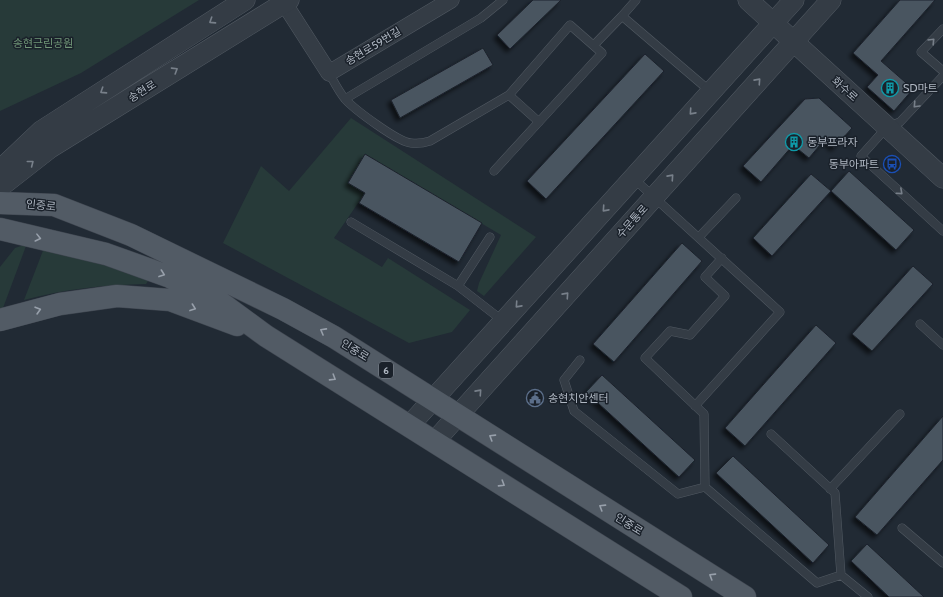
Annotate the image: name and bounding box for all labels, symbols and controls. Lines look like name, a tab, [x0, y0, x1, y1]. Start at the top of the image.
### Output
one-way arrow	[209, 16, 216, 24]
street label: 송현로59번길	[342, 24, 404, 68]
park label: 송현근린공원	[13, 36, 73, 50]
one-way arrow	[927, 38, 935, 46]
one-way arrow	[171, 68, 178, 75]
street label: 화수로	[829, 74, 861, 104]
street label: 송현로	[125, 77, 159, 105]
one-way arrow	[754, 78, 761, 86]
building icon: SD마트	[880, 78, 900, 98]
place label: SD마트	[903, 81, 938, 95]
one-way arrow	[100, 86, 107, 94]
one-way arrow	[914, 100, 921, 108]
one-way arrow	[690, 107, 697, 115]
building icon: 동부프라자	[784, 132, 804, 152]
place label: 동부프라자	[807, 135, 858, 149]
bus stop icon: 동부아파트	[882, 154, 902, 174]
place label: 동부아파트	[828, 157, 879, 171]
one-way arrow	[26, 161, 33, 168]
one-way arrow	[666, 175, 673, 182]
one-way arrow	[895, 187, 903, 194]
street label: 인중로	[25, 196, 57, 214]
street label: 수문통로	[613, 201, 651, 241]
one-way arrow	[603, 204, 610, 211]
one-way arrow	[35, 233, 41, 241]
one-way arrow	[159, 270, 166, 278]
one-way arrow	[561, 292, 568, 300]
one-way arrow	[516, 300, 523, 308]
one-way arrow	[189, 303, 196, 311]
one-way arrow	[34, 306, 41, 315]
one-way arrow	[320, 328, 327, 335]
street label: 인중로	[338, 336, 372, 364]
road number: 6	[379, 362, 393, 378]
one-way arrow	[329, 373, 336, 381]
public building icon: 송현치안센터	[525, 388, 545, 408]
one-way arrow	[474, 389, 482, 397]
place label: 송현치안센터	[548, 391, 609, 405]
one-way arrow	[490, 435, 497, 442]
one-way arrow	[498, 480, 505, 487]
one-way arrow	[599, 504, 606, 511]
street label: 인중로	[612, 510, 646, 538]
one-way arrow	[709, 573, 716, 581]

